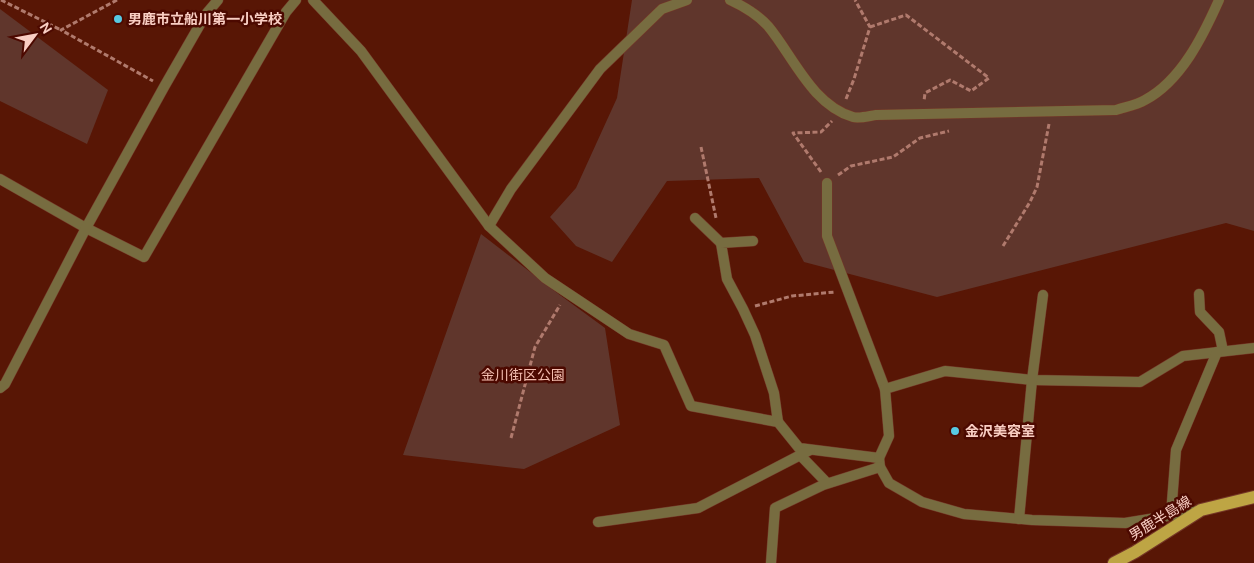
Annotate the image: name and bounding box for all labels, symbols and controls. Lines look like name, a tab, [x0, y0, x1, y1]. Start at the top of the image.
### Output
north arrow	[10, 10, 60, 60]
place label: 男鹿市立船川第一小学校	[128, 11, 282, 27]
marker: 男鹿市立船川第一小学校	[112, 13, 124, 25]
text: N	[36, 19, 56, 37]
park label: 金川街区公園	[481, 367, 565, 383]
place label: 金沢美容室	[965, 423, 1035, 439]
marker: 金沢美容室	[949, 425, 961, 437]
street label: 男鹿半島線	[1126, 493, 1194, 543]

